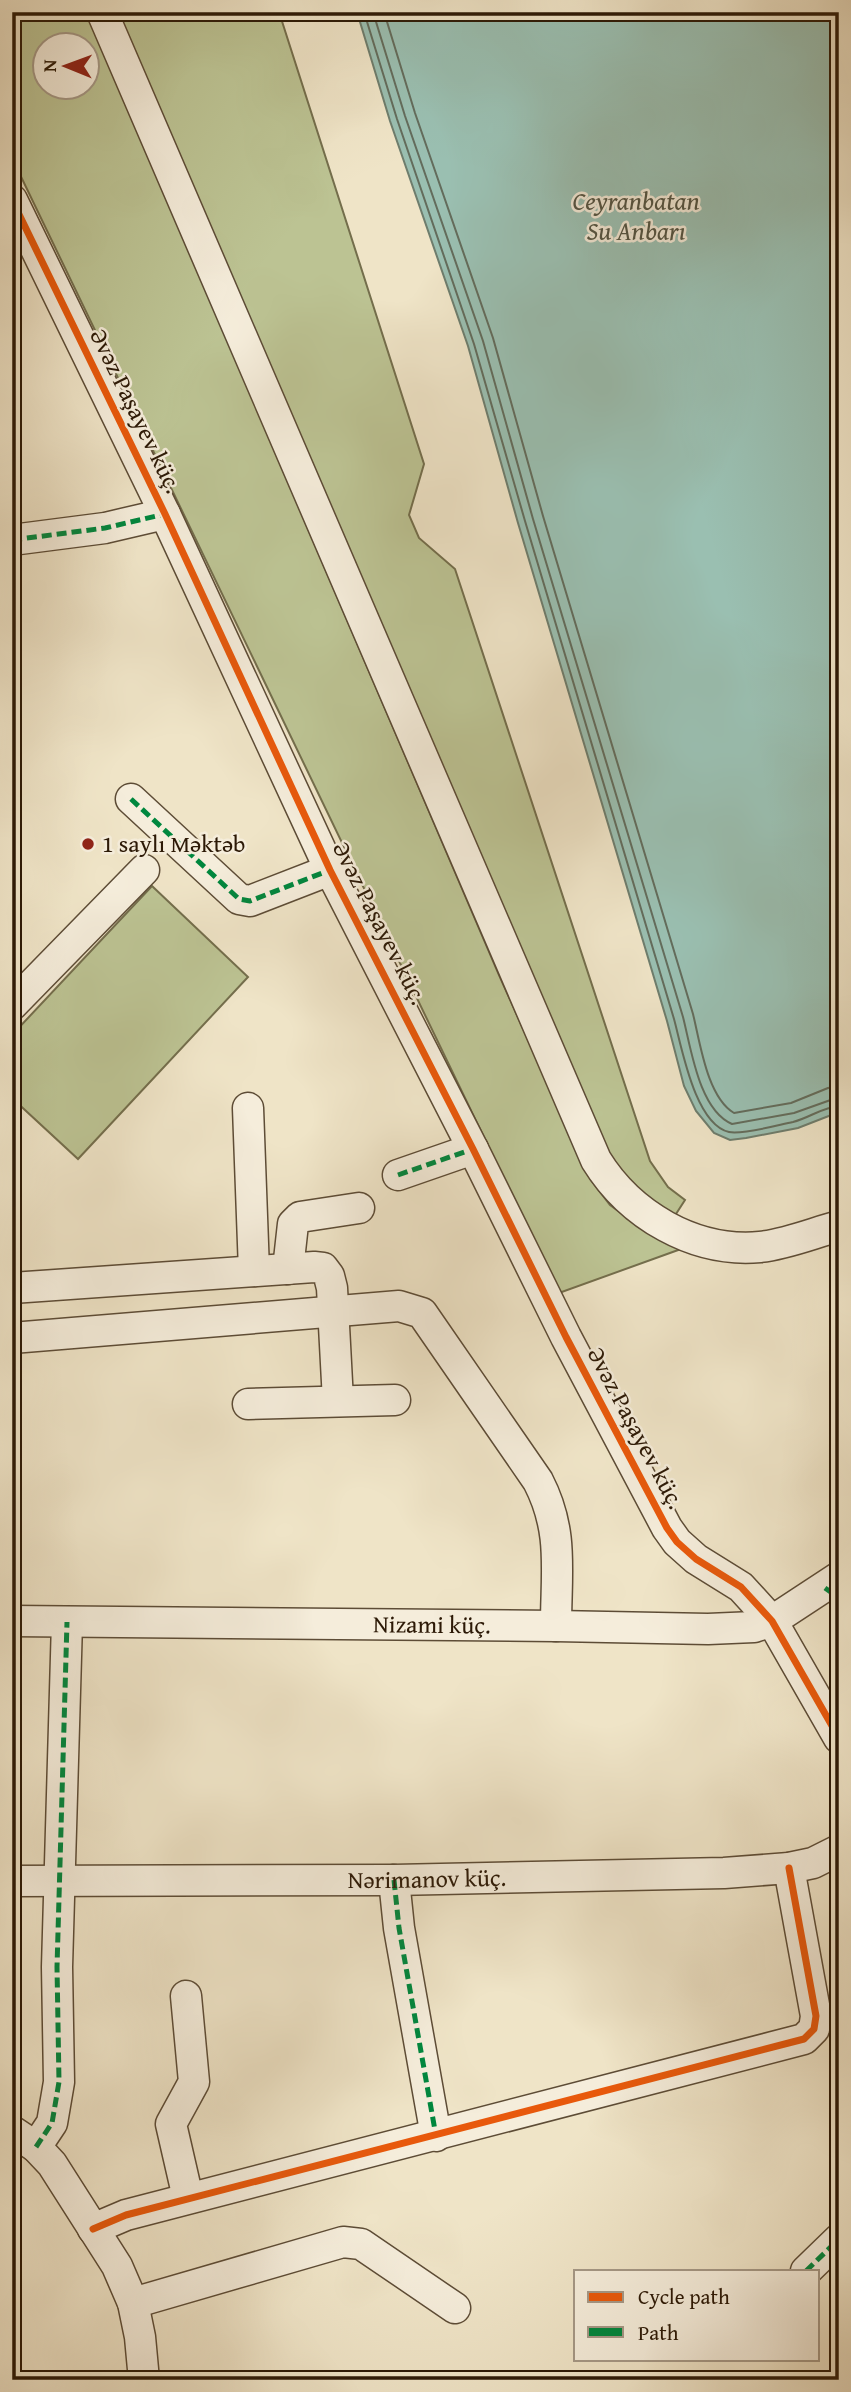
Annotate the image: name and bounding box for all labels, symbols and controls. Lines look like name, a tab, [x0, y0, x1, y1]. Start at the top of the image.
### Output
north arrow	[32, 32, 102, 102]
text: N	[35, 59, 63, 72]
water label: Ceyranbatan Su Anbarı	[572, 181, 700, 250]
street label: Əvəz Paşayev küç.	[81, 323, 191, 499]
place label: 1 saylı Məktəb	[102, 826, 245, 861]
street label: Əvəz Paşayev küç.	[324, 835, 437, 1010]
marker: 1 saylı Məktəb	[80, 836, 96, 852]
street label: Əvəz Paşayev küç.	[579, 1341, 694, 1515]
street label: Nizami küç.	[373, 1606, 491, 1642]
street label: Nərimanov küç.	[348, 1860, 507, 1897]
legend	[574, 2270, 820, 2360]
text: Cycle path	[638, 2281, 730, 2312]
text: Path	[638, 2317, 679, 2348]

